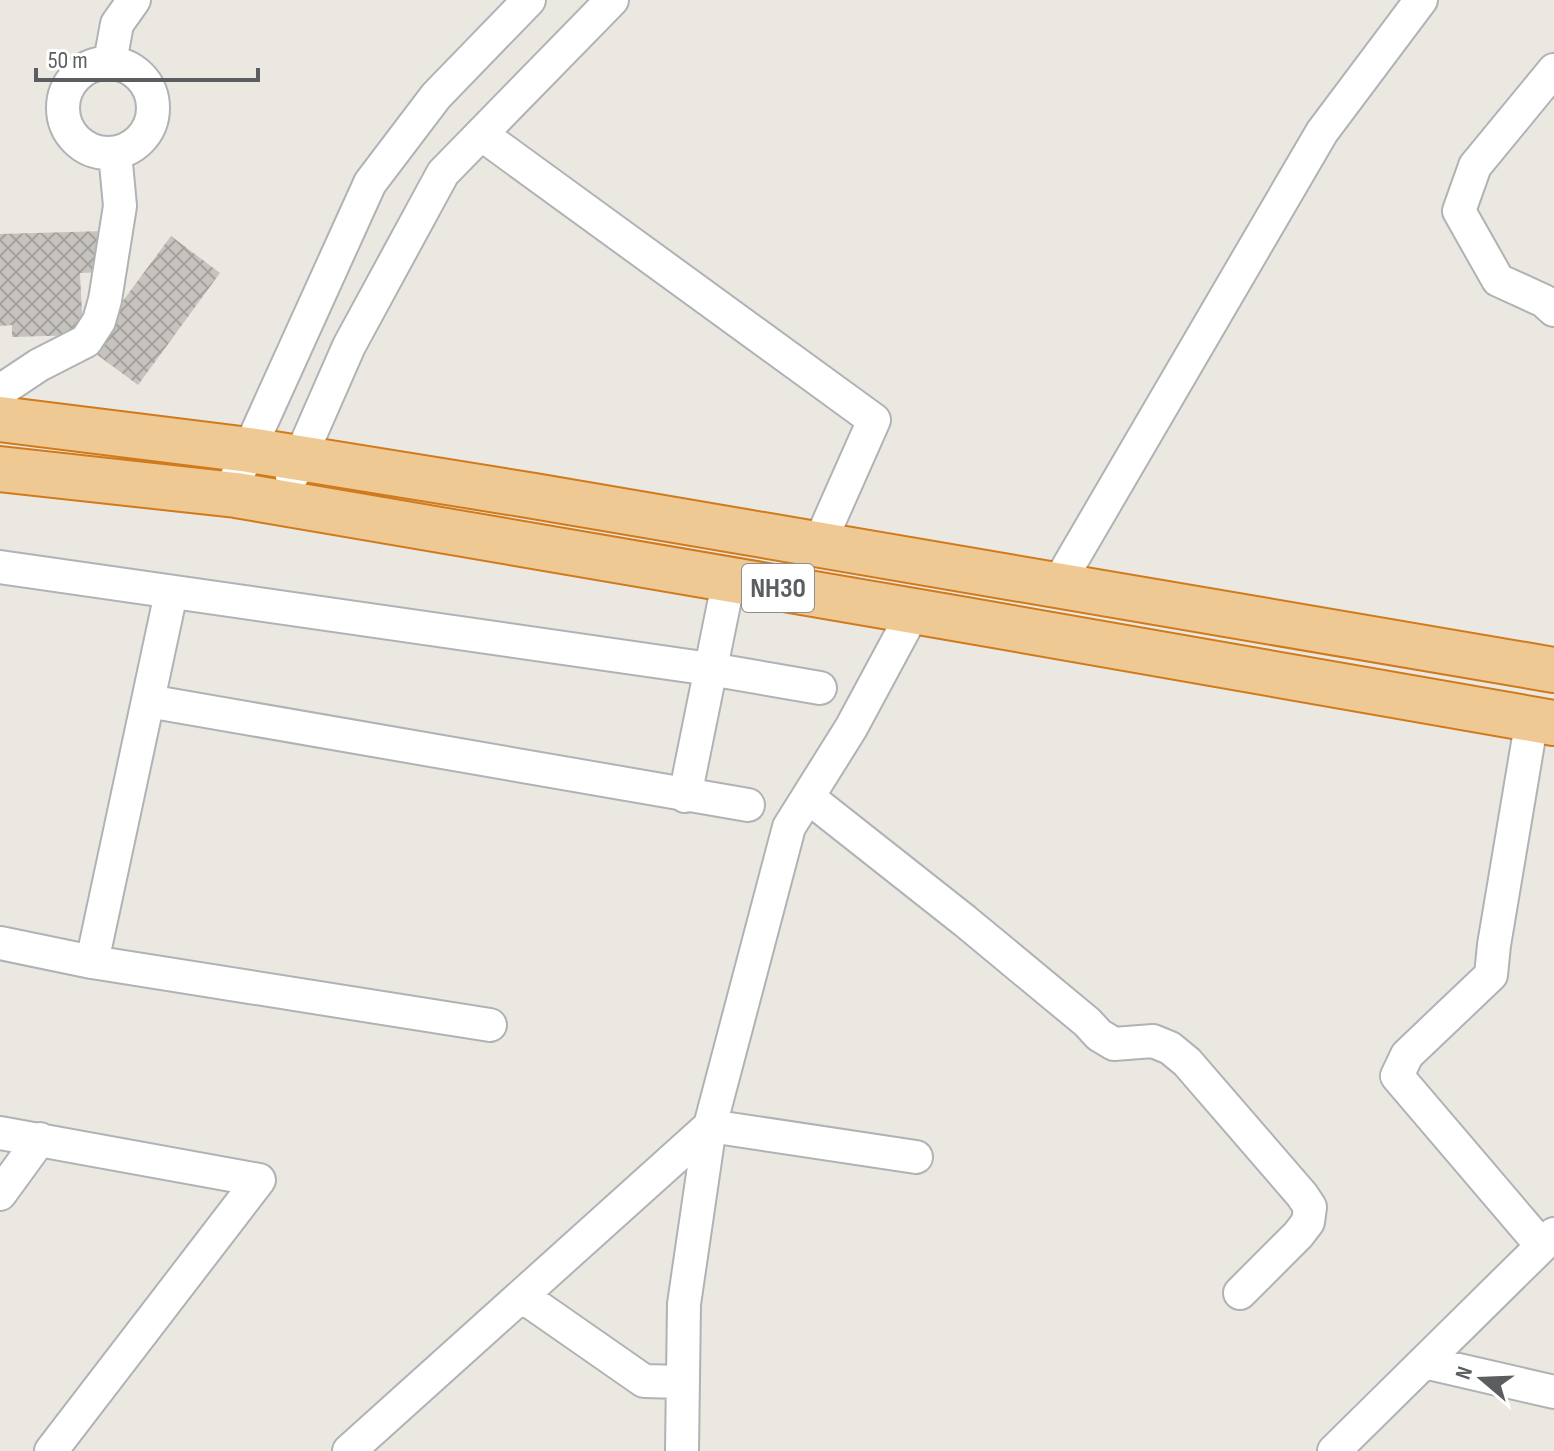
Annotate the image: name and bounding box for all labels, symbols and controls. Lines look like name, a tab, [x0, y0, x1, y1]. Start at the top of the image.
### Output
scale bar	[36, 32, 258, 82]
text: 50 m	[48, 46, 88, 75]
road number: NH30	[742, 564, 814, 612]
north arrow	[1442, 1339, 1522, 1419]
text: N	[1450, 1363, 1479, 1383]

